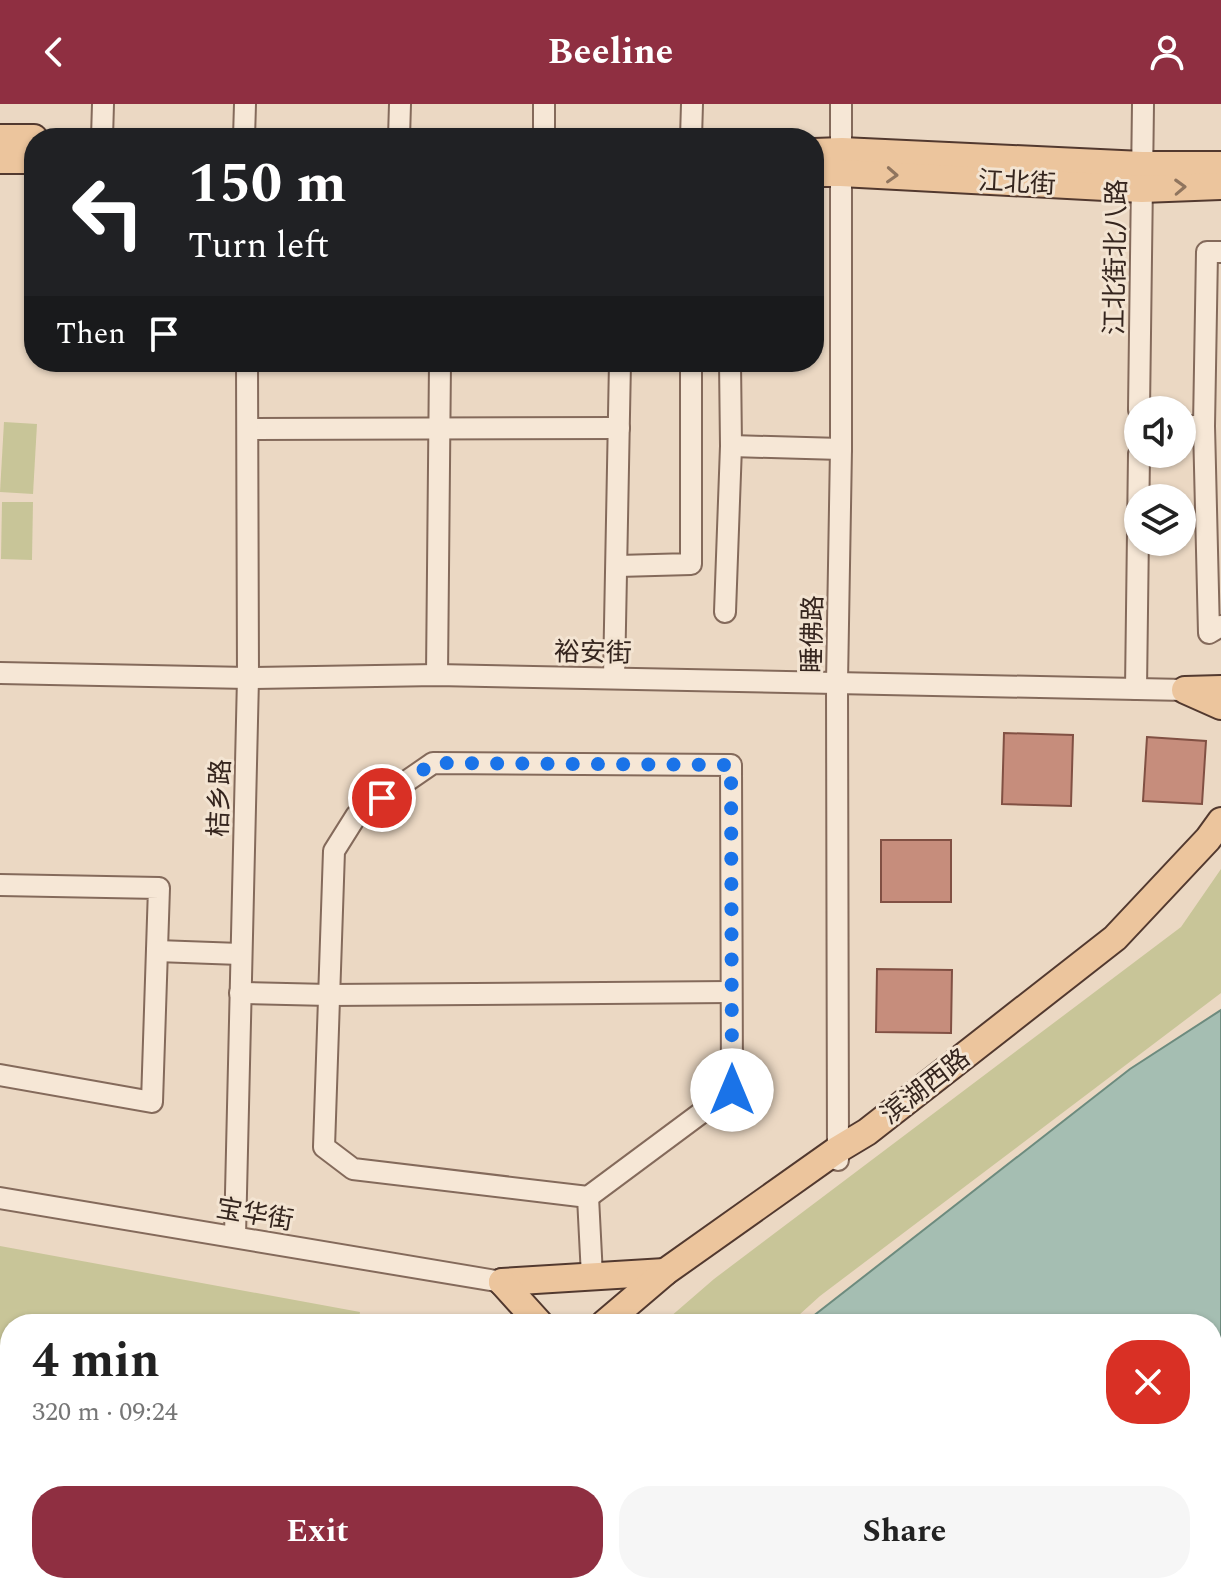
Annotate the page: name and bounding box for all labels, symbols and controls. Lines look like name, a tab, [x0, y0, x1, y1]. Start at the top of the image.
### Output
text: Beeline	[548, 25, 673, 80]
icon: back	[32, 30, 76, 74]
icon: person	[1145, 30, 1189, 74]
text: 150 m	[188, 142, 347, 227]
icon: left	[56, 160, 160, 264]
street label: 江北街	[977, 161, 1057, 205]
one-way arrow	[886, 167, 899, 184]
street label: 江北街北八路	[1095, 179, 1137, 335]
one-way arrow	[1174, 179, 1187, 196]
text: Turn left	[188, 219, 329, 274]
text: Then	[56, 311, 126, 357]
icon: arrive	[142, 312, 186, 356]
map controls	[1124, 396, 1196, 556]
button: sound	[1124, 396, 1196, 468]
button: layers	[1124, 484, 1196, 556]
street label: 睡佛路	[792, 595, 834, 673]
street label: 裕安街	[554, 632, 632, 674]
street label: 桔乡路	[199, 758, 241, 838]
pin	[348, 764, 416, 832]
icon: arrive	[360, 776, 404, 820]
street label: 滨湖西路	[872, 1039, 979, 1135]
position arrow	[690, 1048, 774, 1132]
street label: 宝华街	[213, 1189, 297, 1241]
text: 4 min	[32, 1325, 160, 1398]
button: close	[1106, 1340, 1190, 1424]
text: 320 m · 09:24	[32, 1392, 178, 1432]
button: Exit	[32, 1486, 603, 1578]
button: Share	[619, 1486, 1190, 1578]

